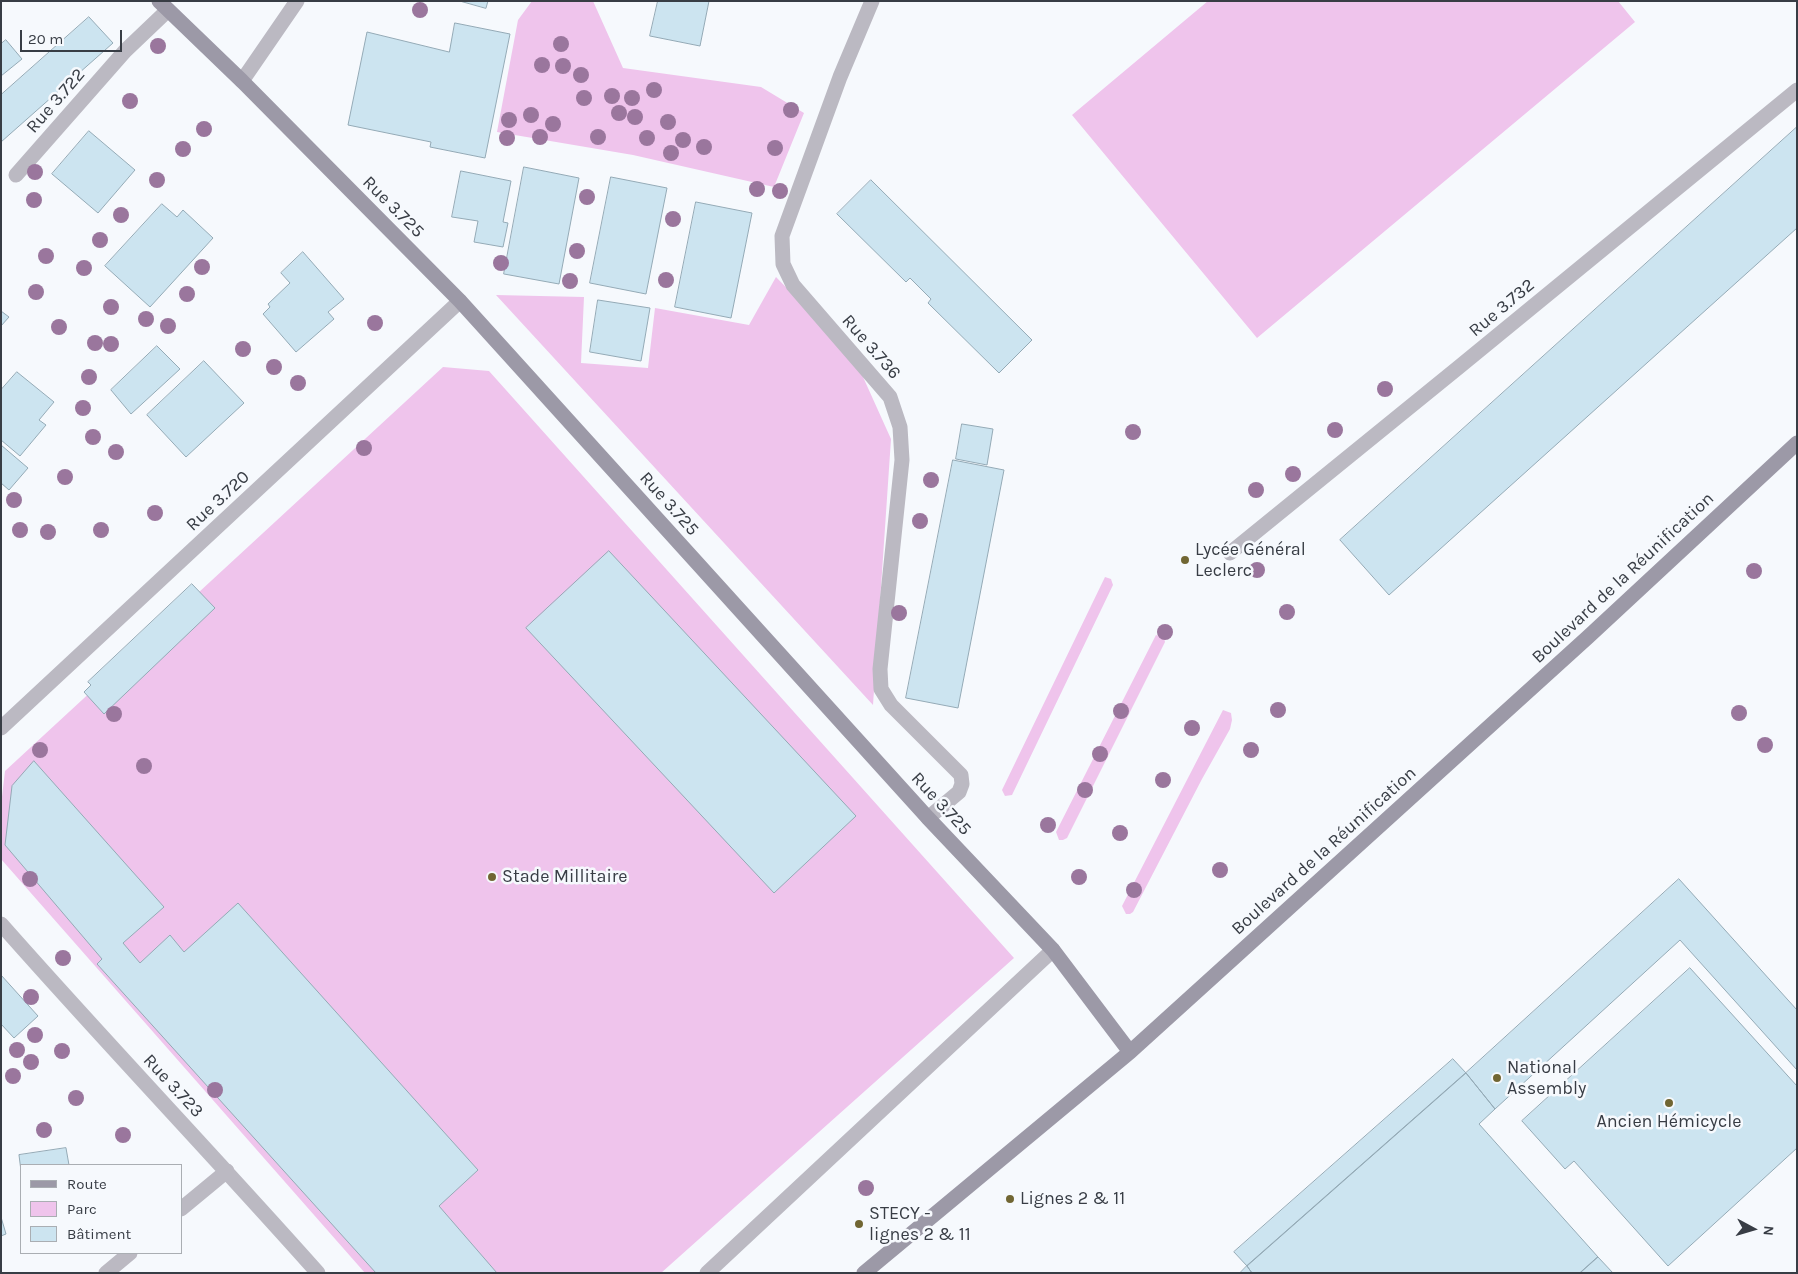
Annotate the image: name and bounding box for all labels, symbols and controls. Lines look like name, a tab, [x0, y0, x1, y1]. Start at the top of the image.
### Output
scale bar	[22, 20, 125, 52]
text: 20 m	[28, 30, 63, 48]
street label: Rue 3.722	[22, 64, 90, 138]
street label: Rue 3.725	[358, 172, 428, 242]
street label: Rue 3.732	[1465, 274, 1539, 342]
street label: Rue 3.736	[837, 310, 905, 384]
street label: Rue 3.720	[182, 466, 254, 536]
street label: Rue 3.725	[635, 468, 703, 540]
street label: Boulevard de la Réunification	[1528, 488, 1718, 668]
place label: Lycée Général Leclerc	[1195, 539, 1306, 582]
marker: Lycée Général Leclerc	[1179, 554, 1191, 566]
street label: Boulevard de la Réunification	[1227, 762, 1421, 940]
street label: Rue 3.725	[906, 768, 976, 840]
place label: Stade Millitaire	[502, 866, 628, 888]
marker: Stade Millitaire	[486, 871, 498, 883]
street label: Rue 3.723	[138, 1050, 208, 1122]
place label: National Assembly	[1507, 1057, 1586, 1100]
marker: National Assembly	[1491, 1072, 1503, 1084]
marker: Ancien Hémicycle	[1663, 1097, 1675, 1109]
place label: Ancien Hémicycle	[1597, 1111, 1741, 1133]
legend	[20, 1164, 182, 1254]
text: Route	[67, 1175, 107, 1193]
place label: Lignes 2 & 11	[1020, 1188, 1125, 1210]
marker: Lignes 2 & 11	[1004, 1193, 1016, 1205]
text: Parc	[67, 1200, 97, 1218]
place label: STECY - lignes 2 & 11	[869, 1203, 971, 1246]
north arrow	[1728, 1204, 1778, 1254]
marker: STECY - lignes 2 & 11	[853, 1218, 865, 1230]
text: Bâtiment	[67, 1225, 131, 1243]
text: N	[1759, 1225, 1777, 1236]

